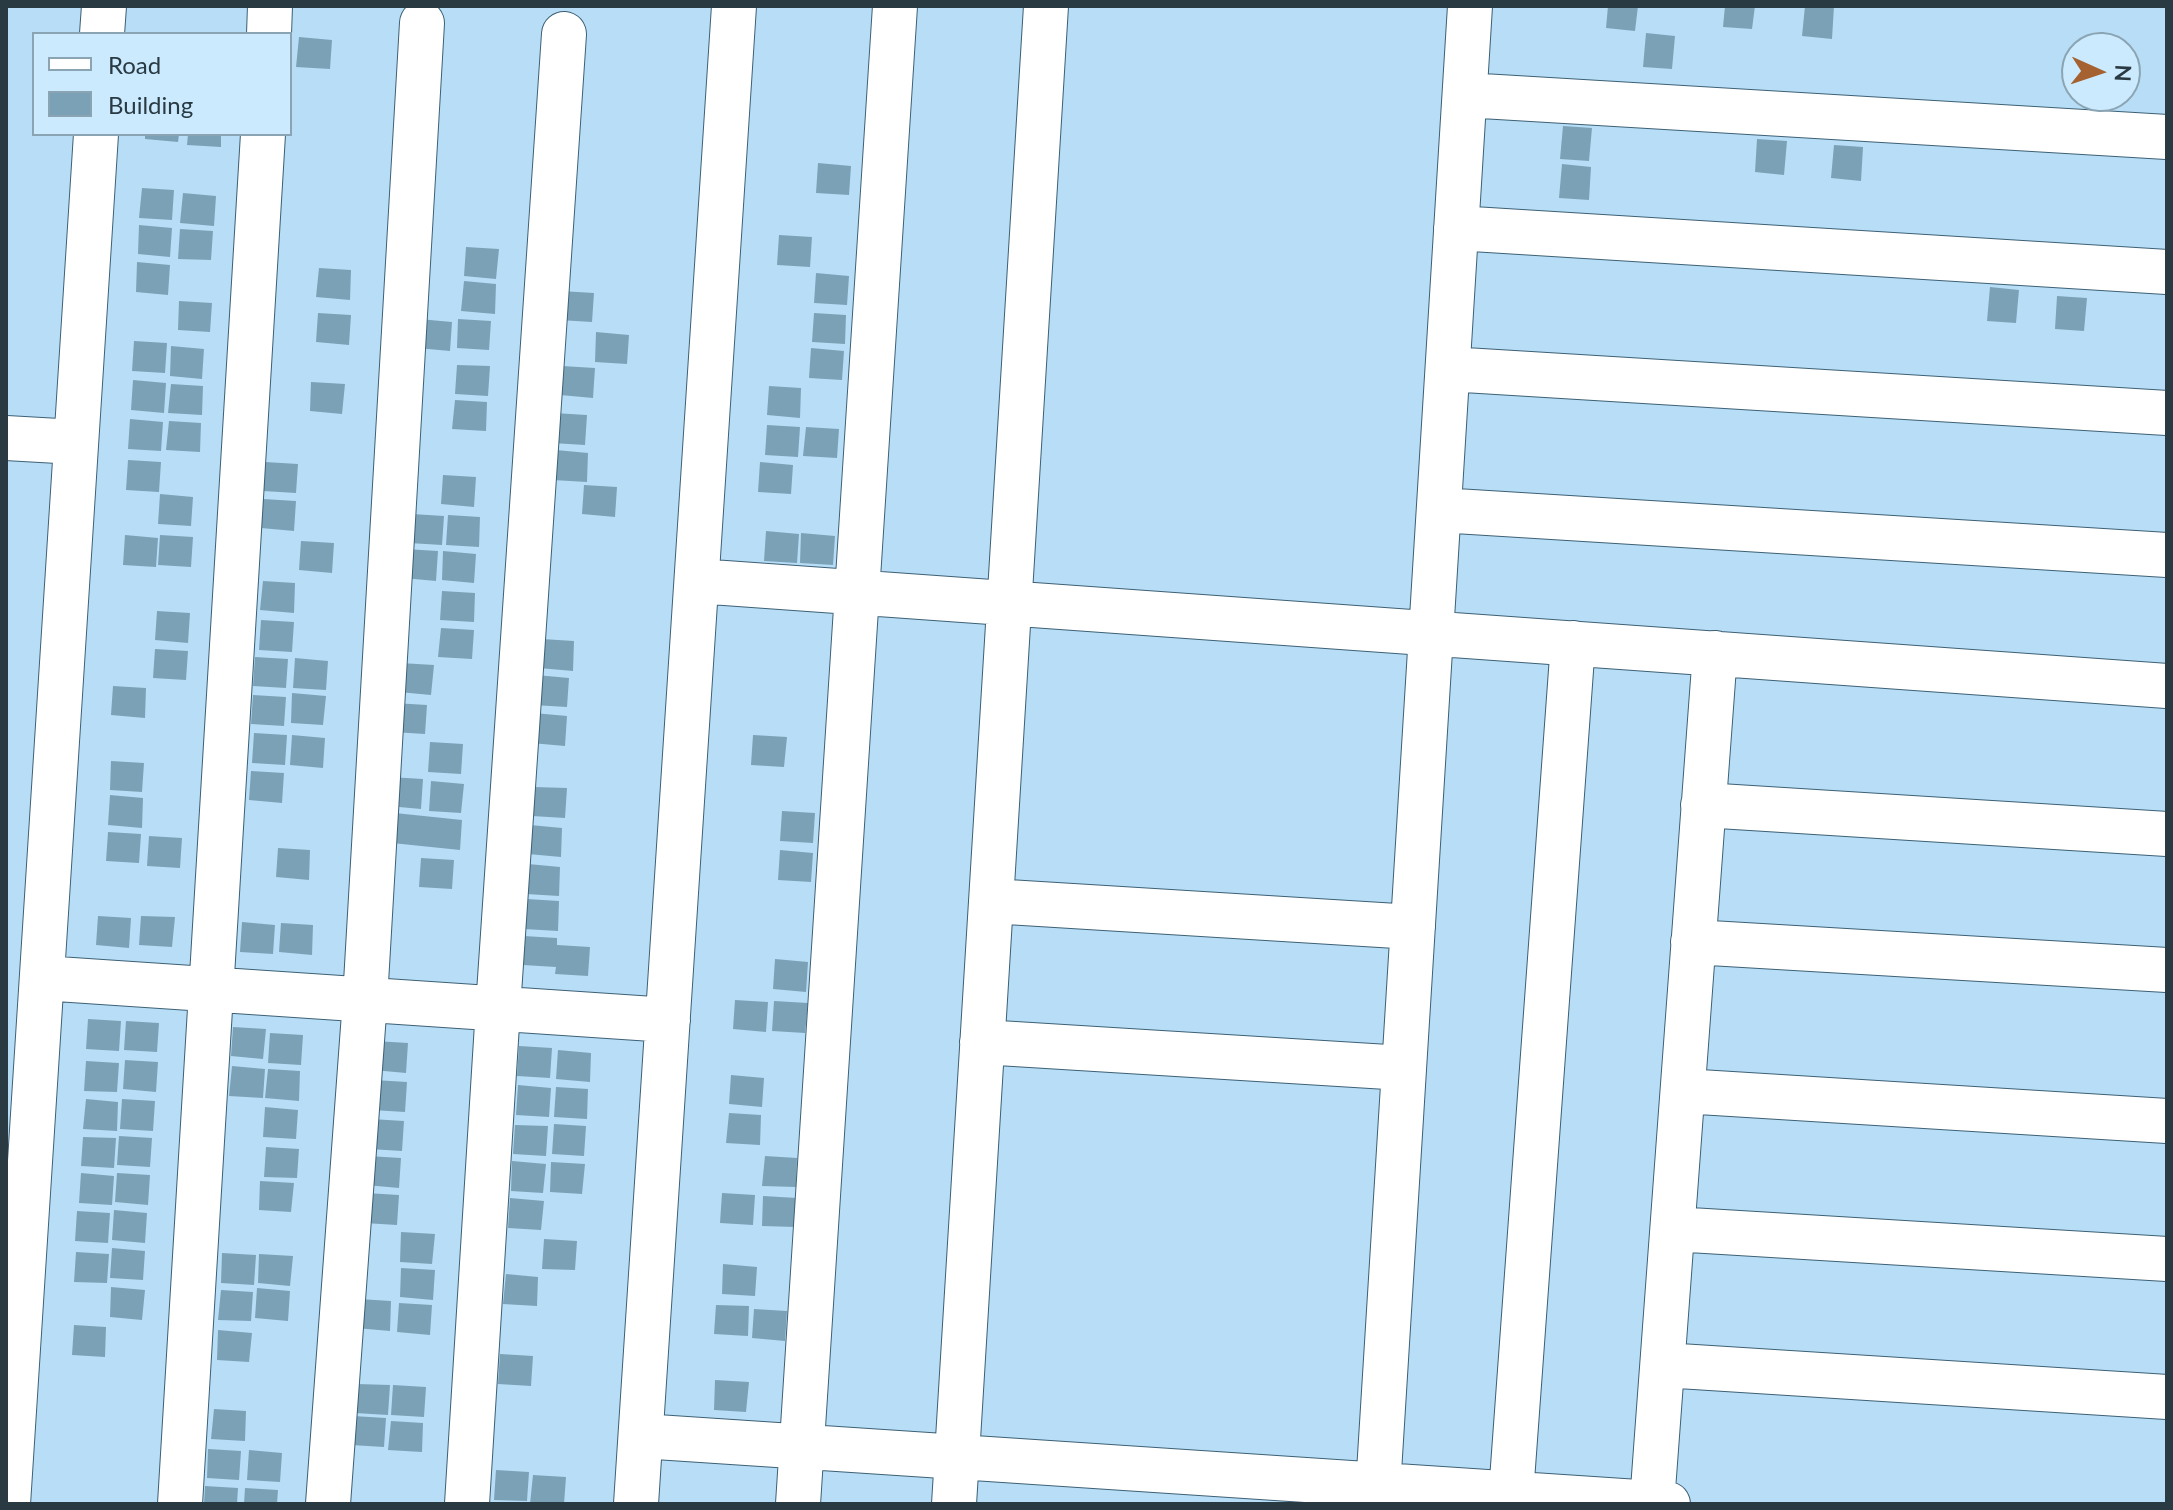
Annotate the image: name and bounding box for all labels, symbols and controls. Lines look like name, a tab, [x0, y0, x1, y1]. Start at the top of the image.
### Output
legend	[32, 32, 292, 136]
north arrow	[2061, 32, 2141, 112]
text: Road	[108, 50, 161, 79]
text: N	[2110, 64, 2137, 82]
text: Building	[108, 90, 193, 119]

